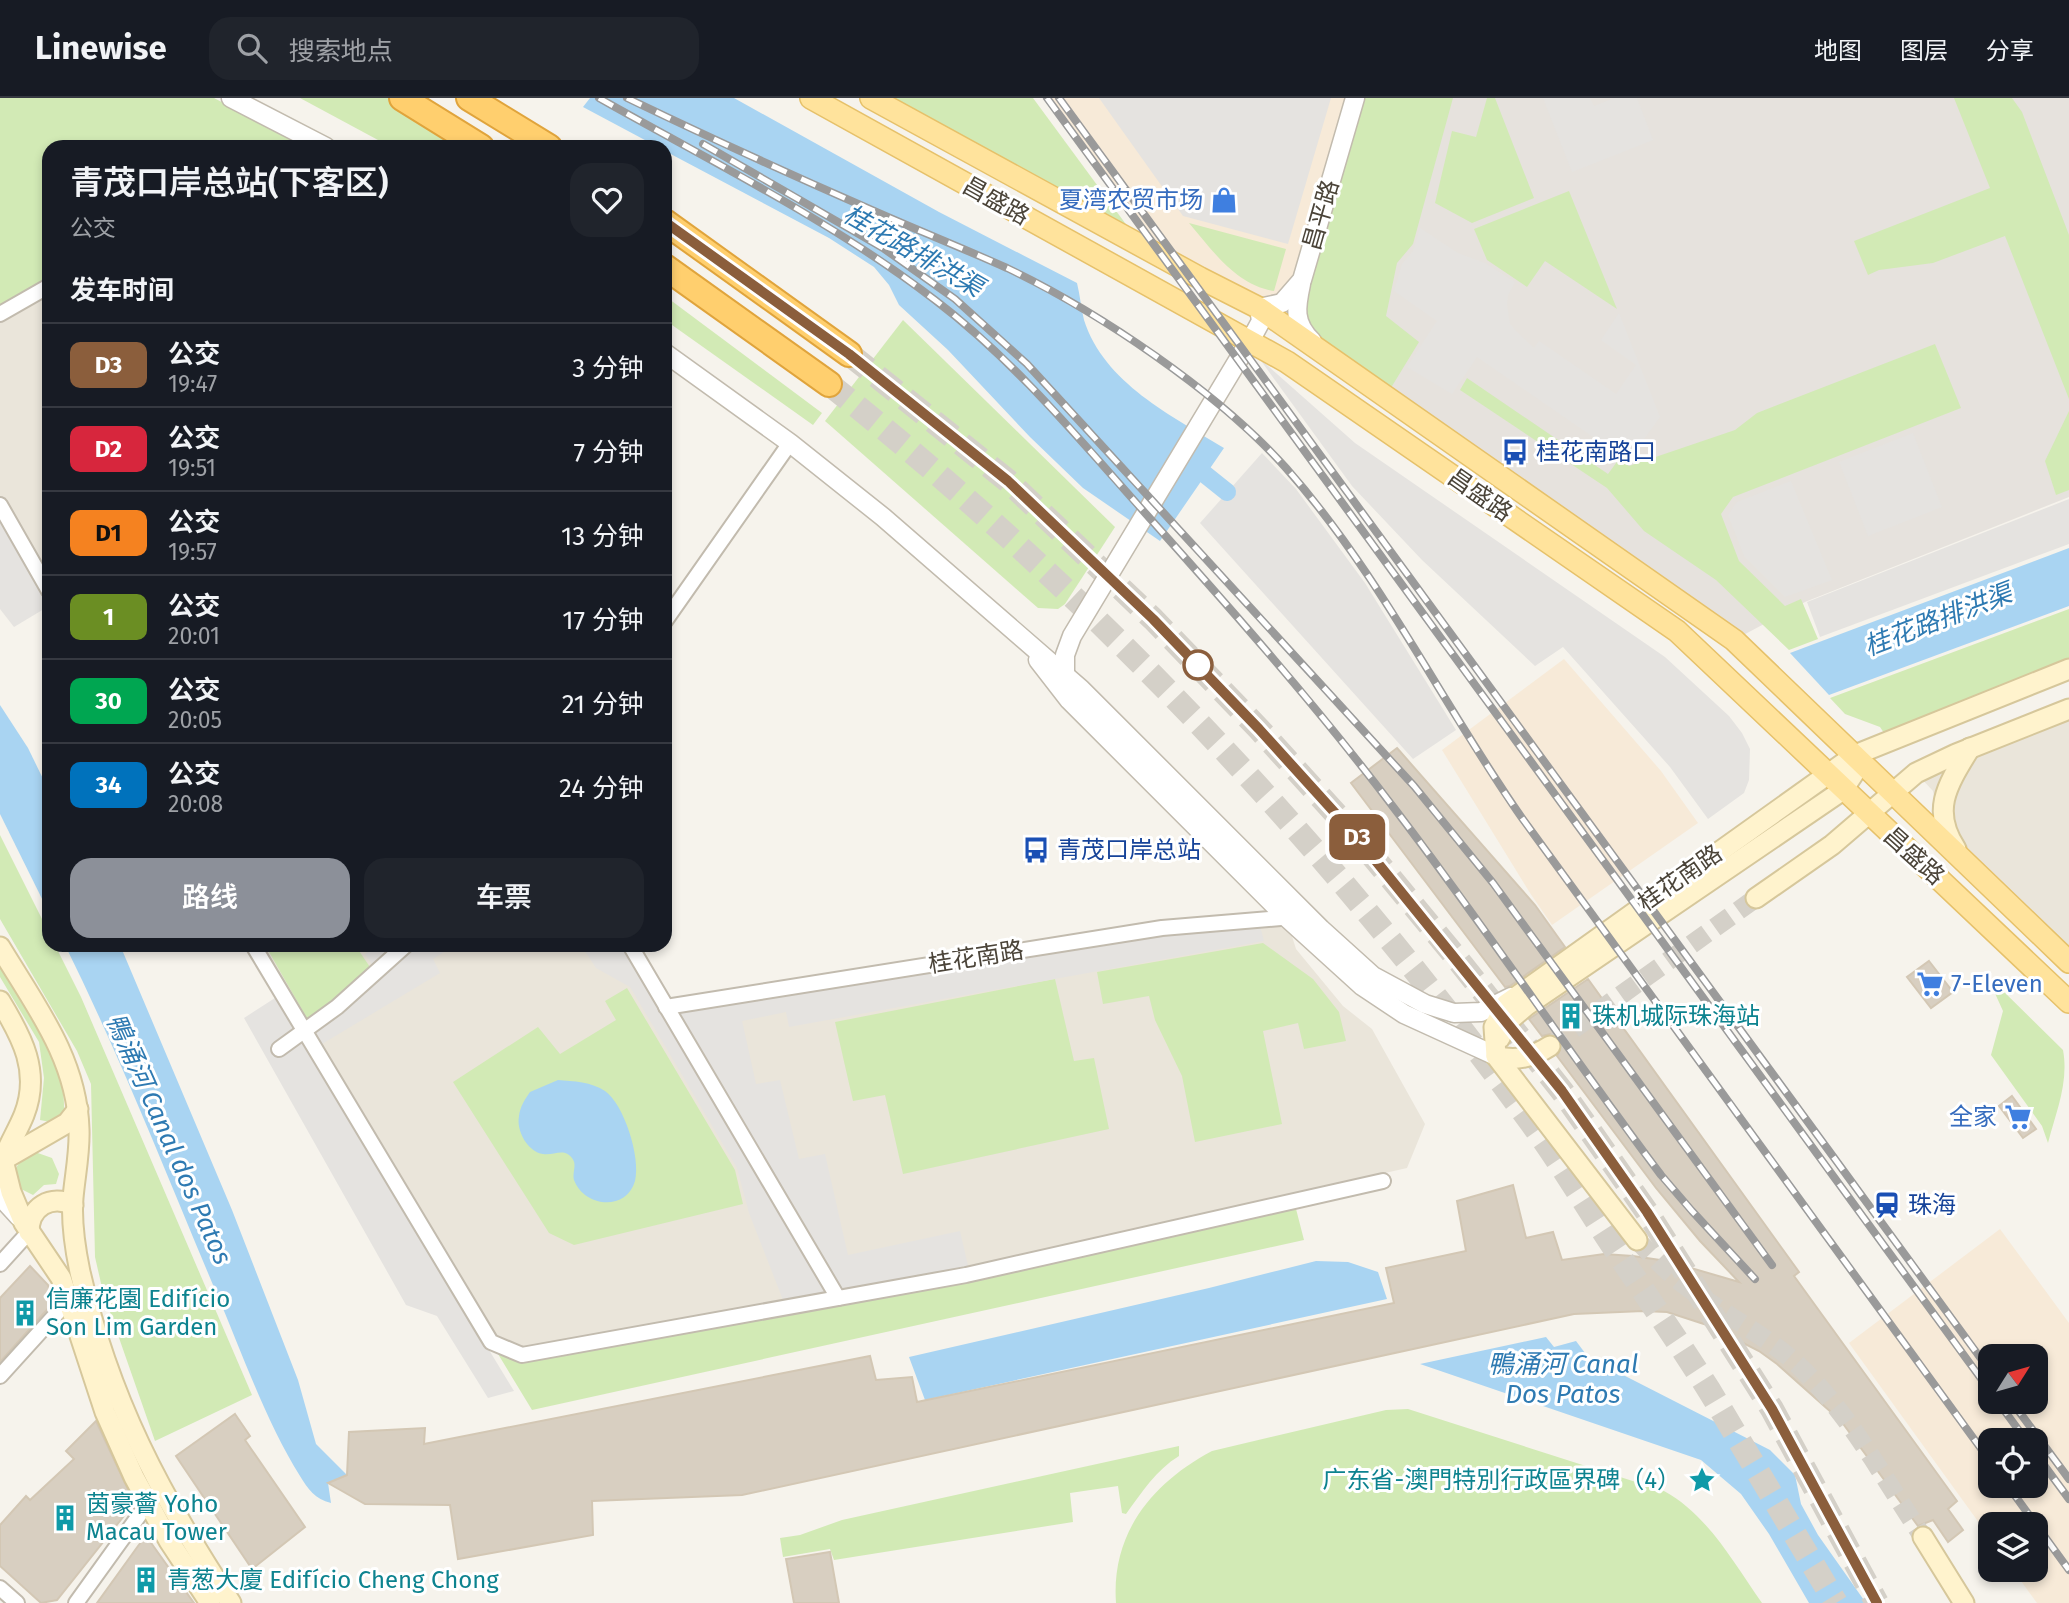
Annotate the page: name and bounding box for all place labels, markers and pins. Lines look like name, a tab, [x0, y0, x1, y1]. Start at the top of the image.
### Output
shop icon: 夏湾农贸市场	[1209, 185, 1239, 215]
place label: 夏湾农贸市场	[1059, 186, 1203, 214]
bus stop icon: 桂花南路口	[1500, 437, 1530, 467]
place label: 桂花南路口	[1536, 438, 1656, 466]
unlabelled marker	[1183, 650, 1213, 680]
bus stop icon: 青茂口岸总站	[1021, 835, 1051, 865]
place label: 青茂口岸总站	[1057, 836, 1201, 864]
supermarket icon: 7-Eleven	[1915, 969, 1945, 999]
place label: 7-Eleven	[1951, 970, 2043, 998]
building icon: 珠机城际珠海站	[1556, 1001, 1586, 1031]
place label: 珠机城际珠海站	[1592, 1002, 1760, 1030]
supermarket icon: 全家	[2003, 1102, 2033, 1132]
place label: 全家	[1949, 1103, 1997, 1131]
station icon: 珠海	[1872, 1190, 1902, 1220]
place label: 珠海	[1908, 1191, 1956, 1219]
place label: 信廉花園 Edifício Son Lim Garden	[46, 1285, 230, 1341]
building icon: 信廉花園 Edifício Son Lim Garden	[10, 1298, 40, 1328]
place icon: 广东省-澳門特別行政區界碑（4）	[1687, 1465, 1717, 1495]
place label: 广东省-澳門特別行政區界碑（4）	[1323, 1466, 1681, 1494]
place label: 茵豪薈 Yoho Macau Tower	[86, 1490, 228, 1546]
building icon: 茵豪薈 Yoho Macau Tower	[50, 1503, 80, 1533]
building icon: 青葱大廈 Edifício Cheng Chong	[131, 1565, 161, 1595]
place label: 青葱大廈 Edifício Cheng Chong	[167, 1566, 499, 1594]

